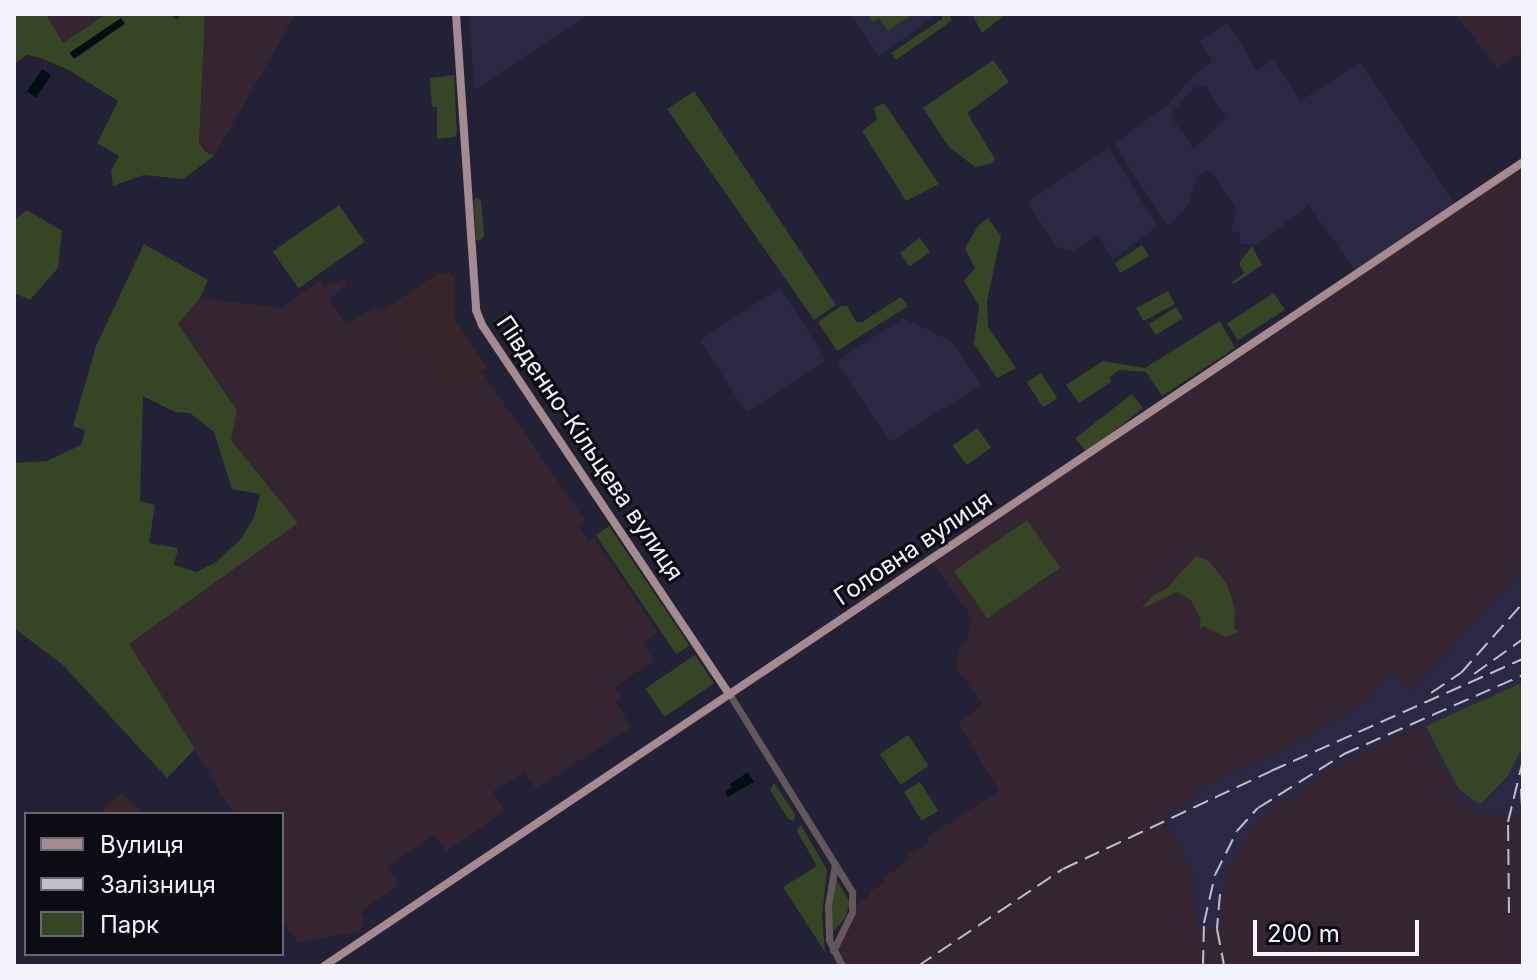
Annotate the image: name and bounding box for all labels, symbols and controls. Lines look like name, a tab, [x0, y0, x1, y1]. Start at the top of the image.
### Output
street label: Південно-Кільцева вулиця	[490, 310, 690, 586]
street label: Головна вулиця	[829, 485, 997, 611]
legend	[24, 812, 284, 956]
text: Вулиця	[100, 830, 184, 859]
text: Залізниця	[100, 870, 216, 899]
scale bar	[1257, 904, 1423, 954]
text: Парк	[100, 910, 159, 939]
text: 200 m	[1267, 919, 1340, 948]

